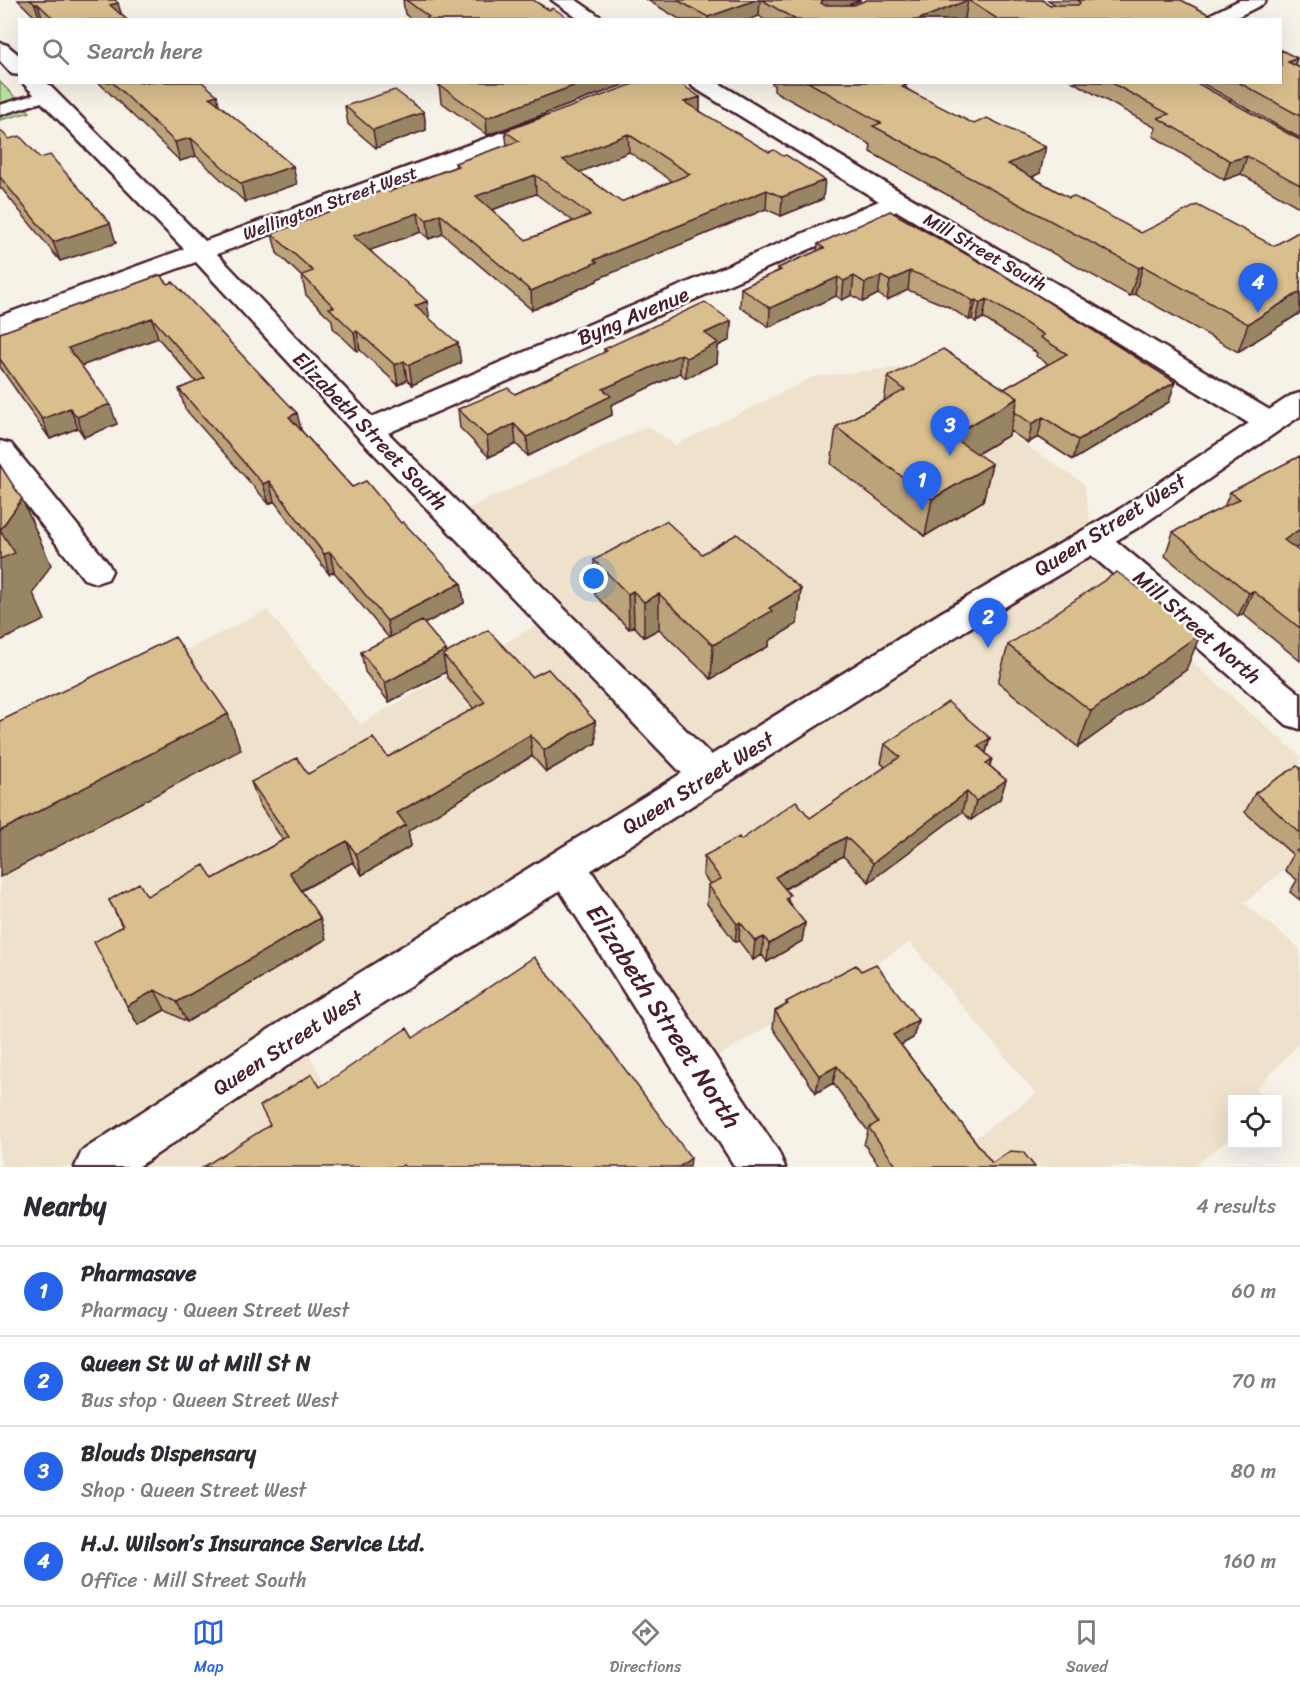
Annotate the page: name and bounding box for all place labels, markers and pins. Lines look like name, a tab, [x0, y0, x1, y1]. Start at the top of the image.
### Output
pin: 4	[1238, 264, 1278, 313]
pin: 3	[930, 406, 970, 456]
pin: 1	[902, 462, 942, 511]
pin: 2	[968, 598, 1008, 648]

